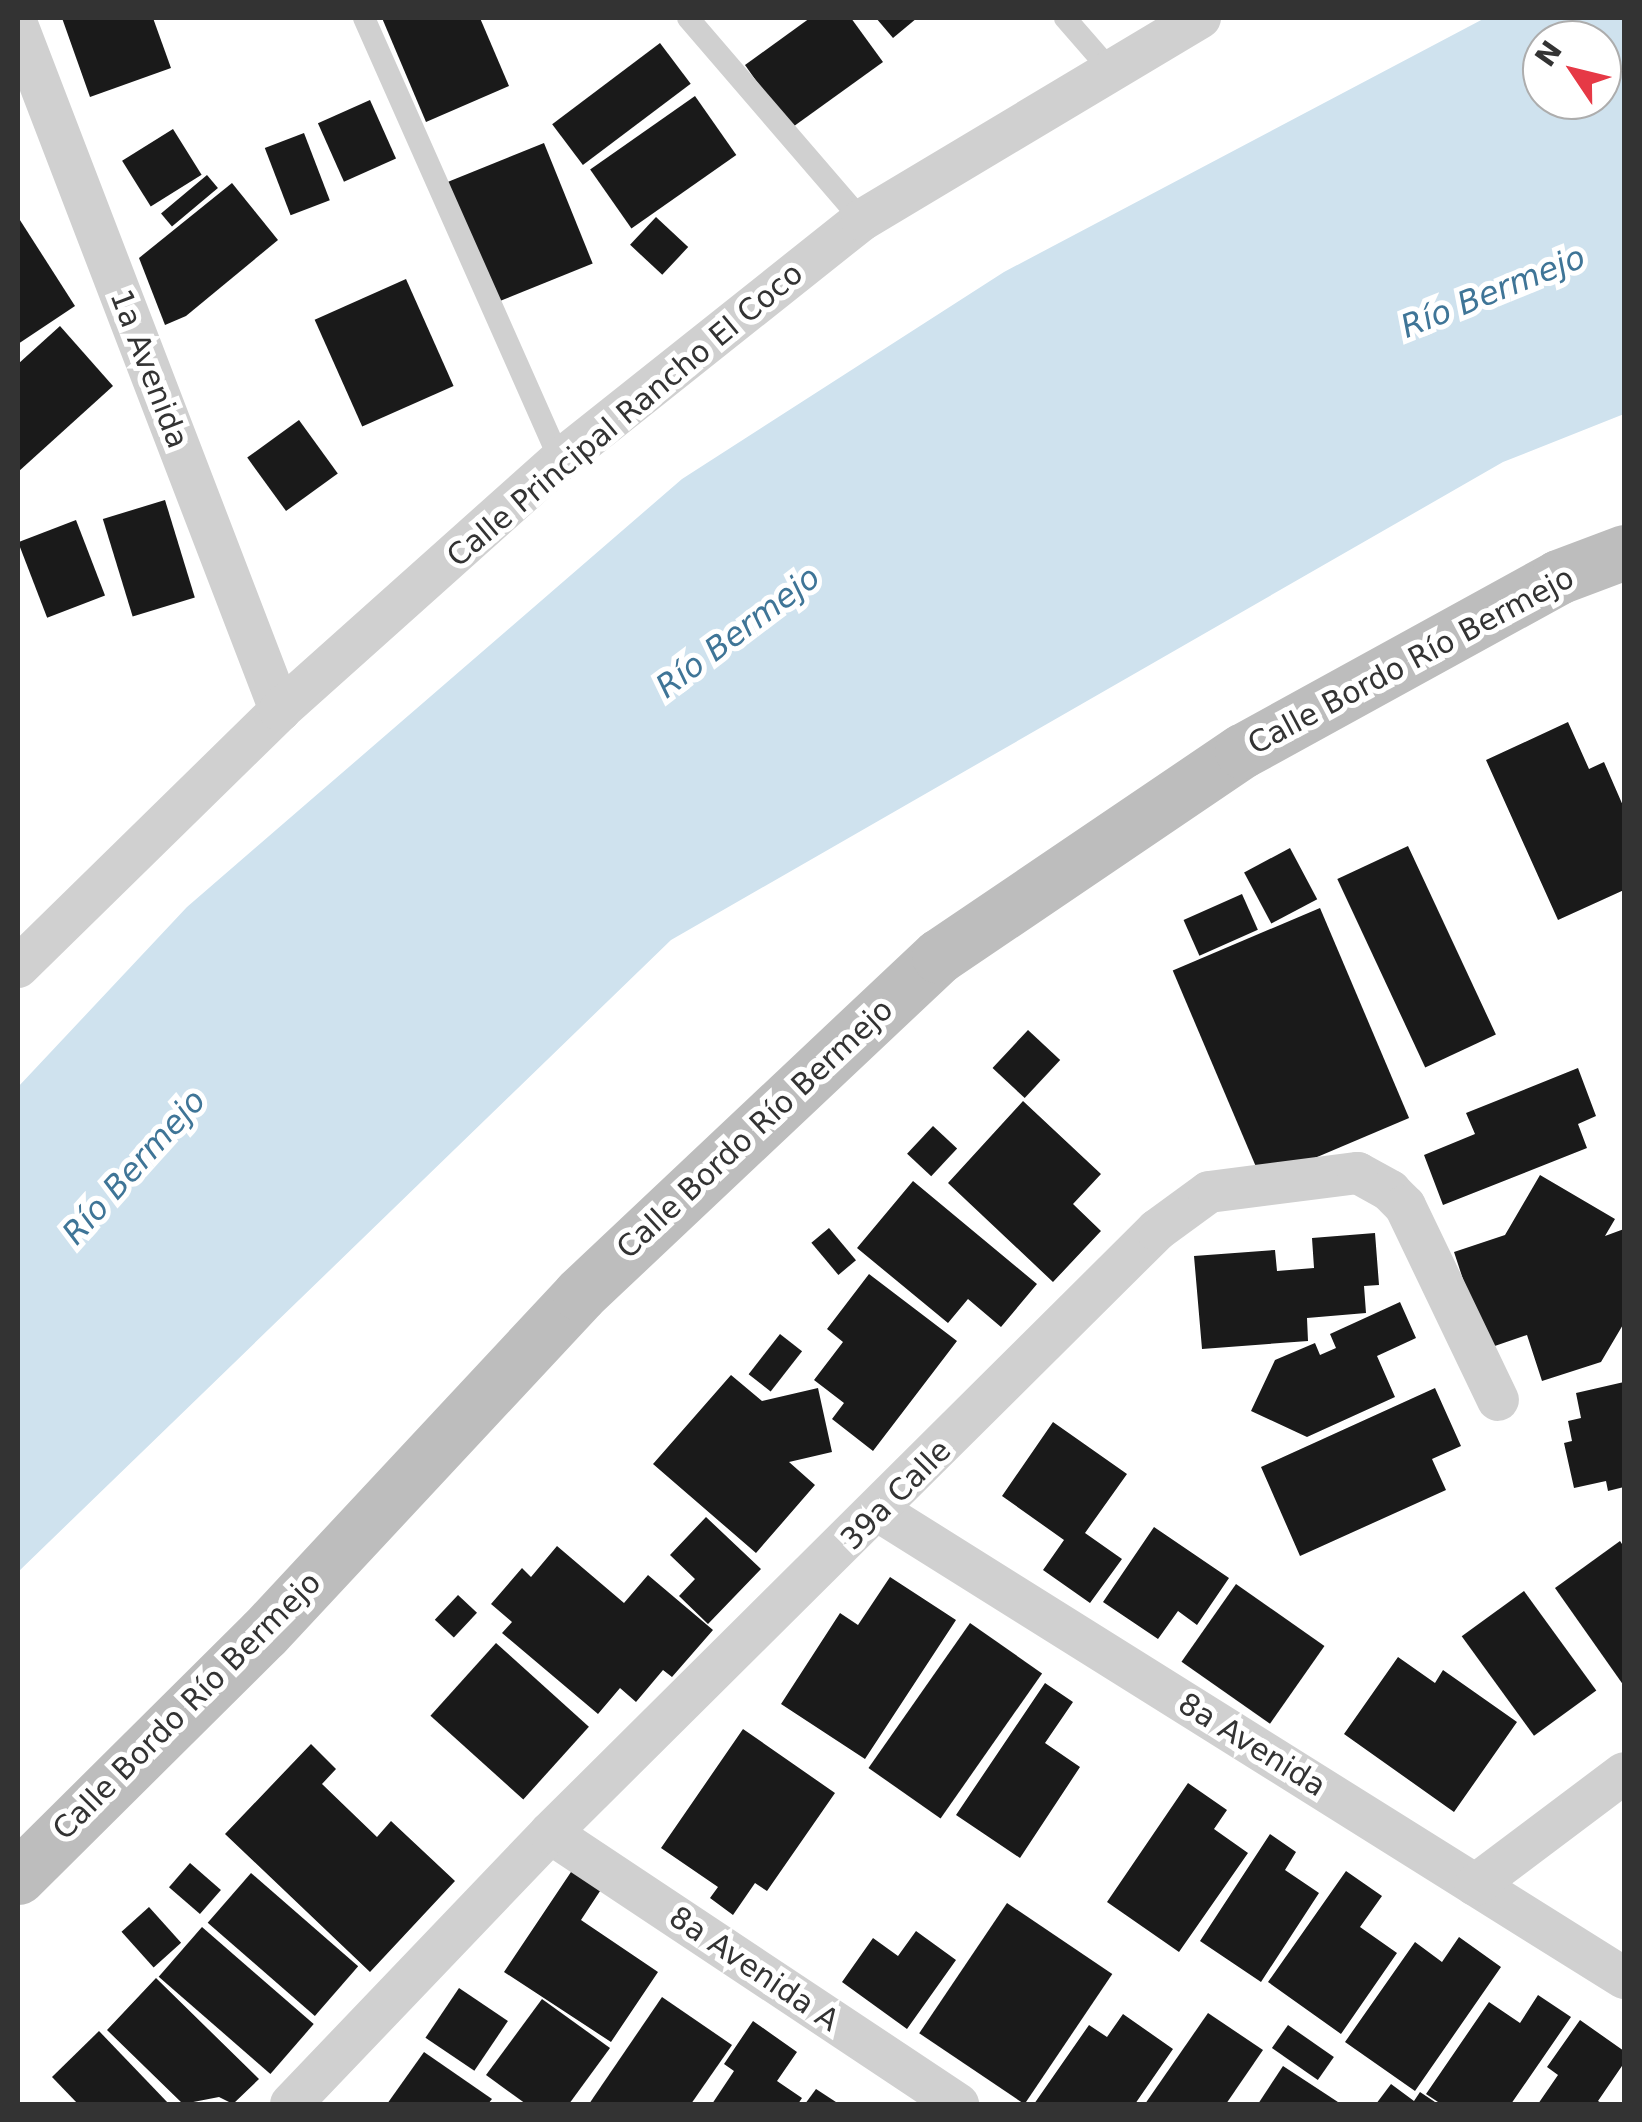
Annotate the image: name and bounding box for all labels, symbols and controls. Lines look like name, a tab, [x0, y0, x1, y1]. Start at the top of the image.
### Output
north arrow	[1522, 20, 1622, 120]
text: N	[1528, 35, 1569, 73]
water label: Río Bermejo	[1395, 238, 1591, 346]
street label: Calle Principal Rancho El Coco	[440, 256, 810, 574]
street label: 1a Avenida	[102, 285, 196, 453]
water label: Río Bermejo	[649, 558, 827, 706]
street label: Calle Bordo Río Bermejo	[1242, 560, 1580, 762]
street label: Calle Bordo Río Bermejo	[610, 992, 900, 1266]
water label: Río Bermejo	[54, 1082, 214, 1252]
street label: 39a Calle	[834, 1433, 958, 1557]
street label: Calle Bordo Río Bermejo	[46, 1565, 328, 1847]
street label: 8a Avenida	[1172, 1686, 1332, 1804]
street label: 8a Avenida A	[662, 1899, 846, 2039]

